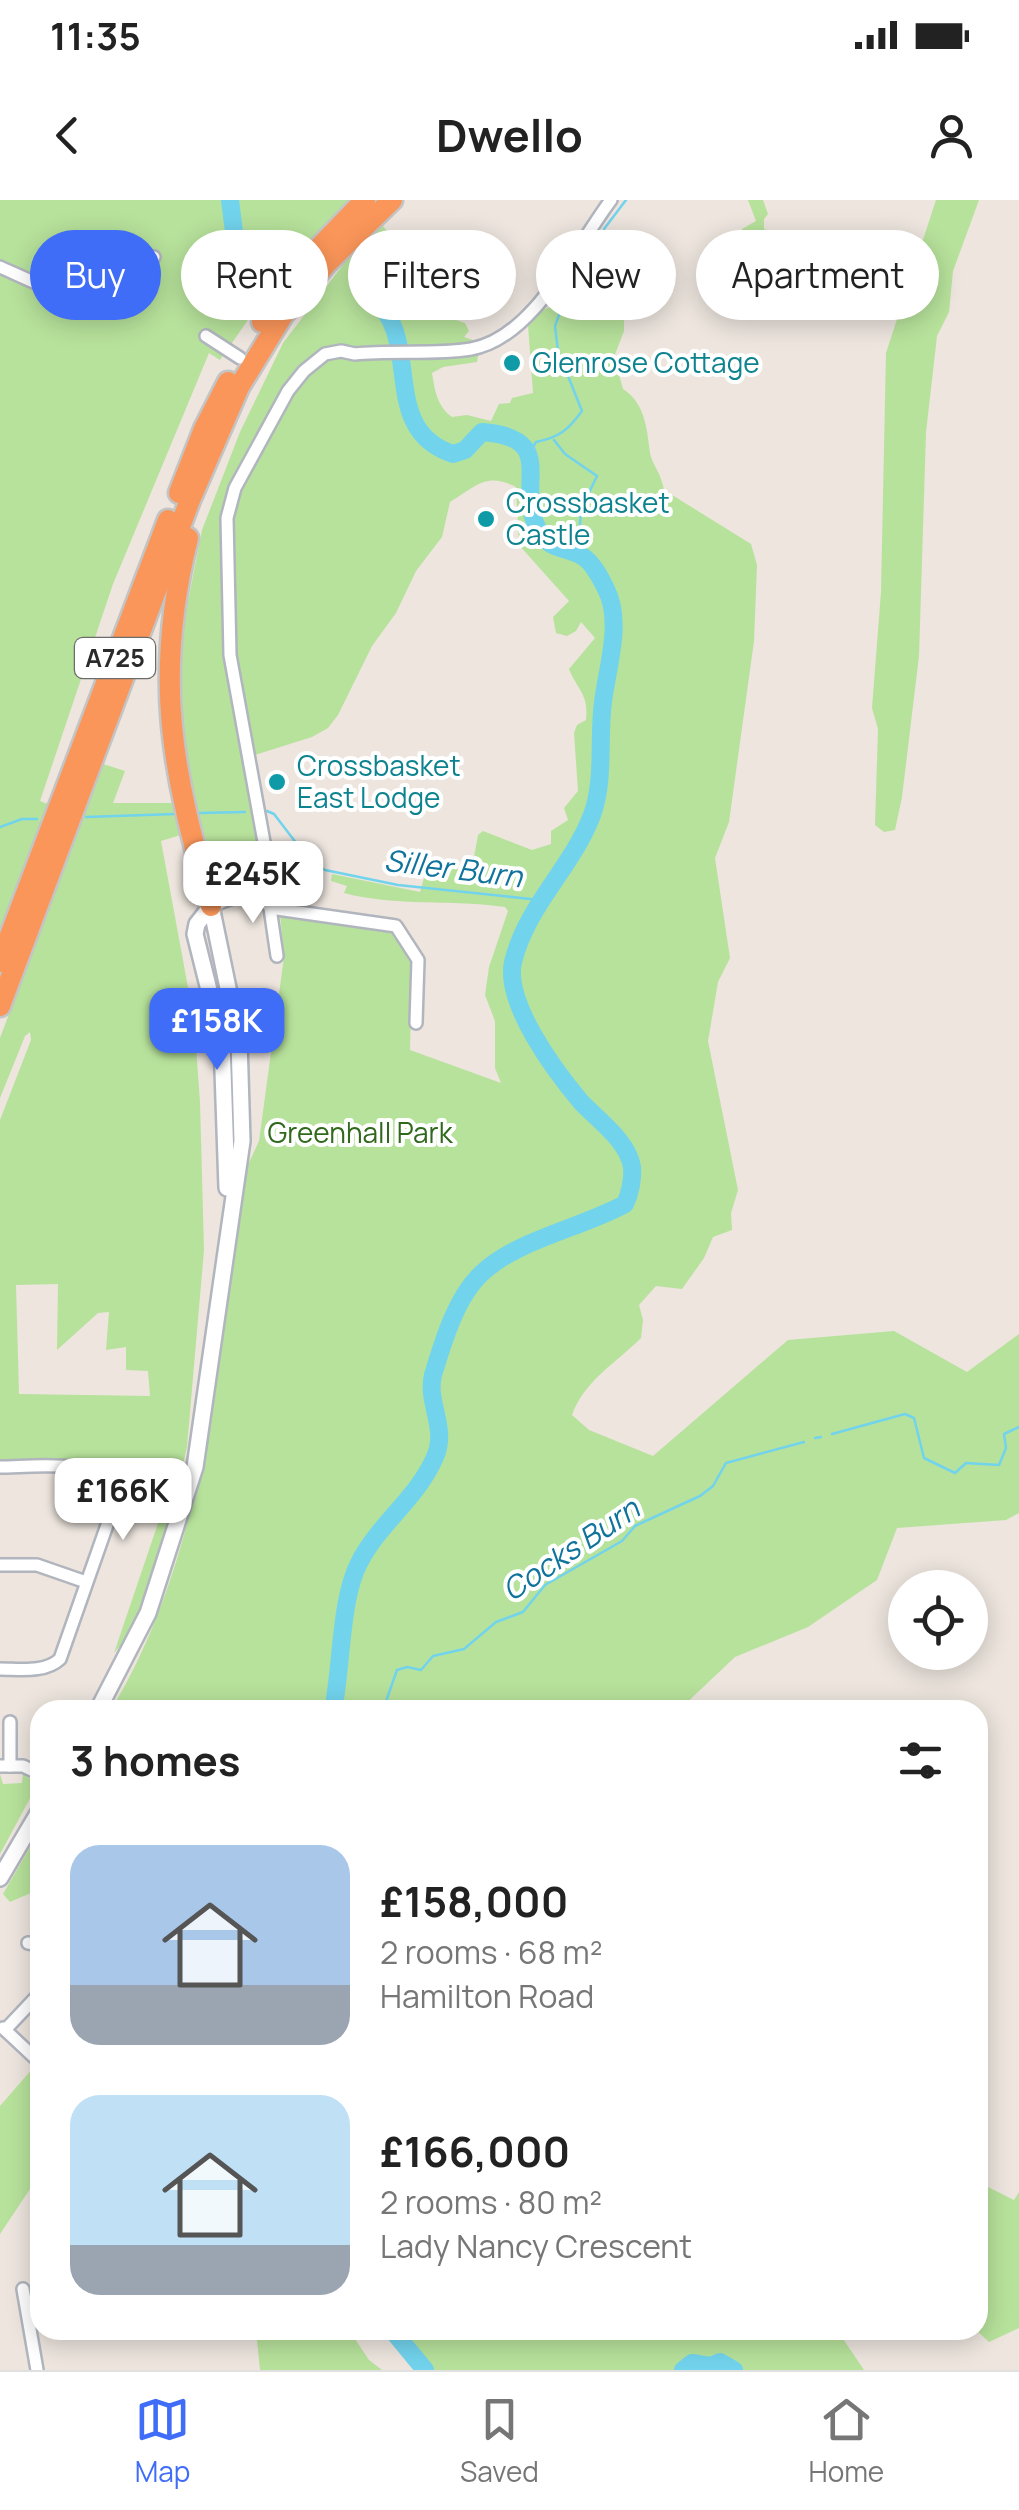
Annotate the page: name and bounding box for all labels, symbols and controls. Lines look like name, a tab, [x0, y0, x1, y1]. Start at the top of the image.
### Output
text: 11:35	[50, 9, 141, 61]
text: Dwello	[436, 104, 583, 166]
icon: back	[40, 108, 95, 163]
icon: person	[924, 108, 979, 163]
chip: Buy	[30, 230, 161, 320]
chip: Rent	[181, 230, 328, 320]
chip: Filters	[348, 230, 516, 320]
chip: New	[536, 230, 676, 320]
chip: Apartment	[696, 230, 939, 320]
place label: Glenrose Cottage	[532, 343, 760, 381]
marker: Glenrose Cottage	[501, 352, 523, 374]
place label: Crossbasket Castle	[506, 483, 670, 553]
marker: Crossbasket Castle	[475, 508, 497, 530]
road number: A725	[75, 638, 155, 678]
place label: Crossbasket East Lodge	[297, 746, 461, 816]
marker: Crossbasket East Lodge	[266, 771, 288, 793]
water label: Siller Burn	[382, 839, 526, 896]
pin: £245K	[183, 841, 323, 926]
text: £245K	[205, 851, 301, 895]
pin: £158K	[147, 988, 287, 1073]
text: £158K	[171, 998, 263, 1042]
park label: Greenhall Park	[267, 1113, 454, 1151]
pin: £166K	[53, 1458, 193, 1543]
text: £166K	[77, 1468, 169, 1512]
water label: Cocks Burn	[494, 1487, 648, 1610]
map controls	[888, 1570, 988, 1670]
button: locate	[888, 1570, 988, 1670]
text: 3 homes	[70, 1731, 240, 1789]
icon: filters	[893, 1733, 948, 1788]
text: £158,000	[380, 1872, 568, 1930]
icon: home	[150, 1885, 270, 2005]
text: 2 rooms · 68 m²	[380, 1930, 602, 1974]
text: Hamilton Road	[380, 1974, 594, 2018]
text: £166,000	[380, 2122, 570, 2180]
icon: home	[150, 2135, 270, 2255]
text: 2 rooms · 80 m²	[380, 2180, 602, 2224]
text: Lady Nancy Crescent	[380, 2224, 692, 2268]
tab: Map	[135, 2392, 190, 2490]
tab: Saved	[460, 2392, 539, 2490]
tab: Home	[808, 2392, 884, 2490]

